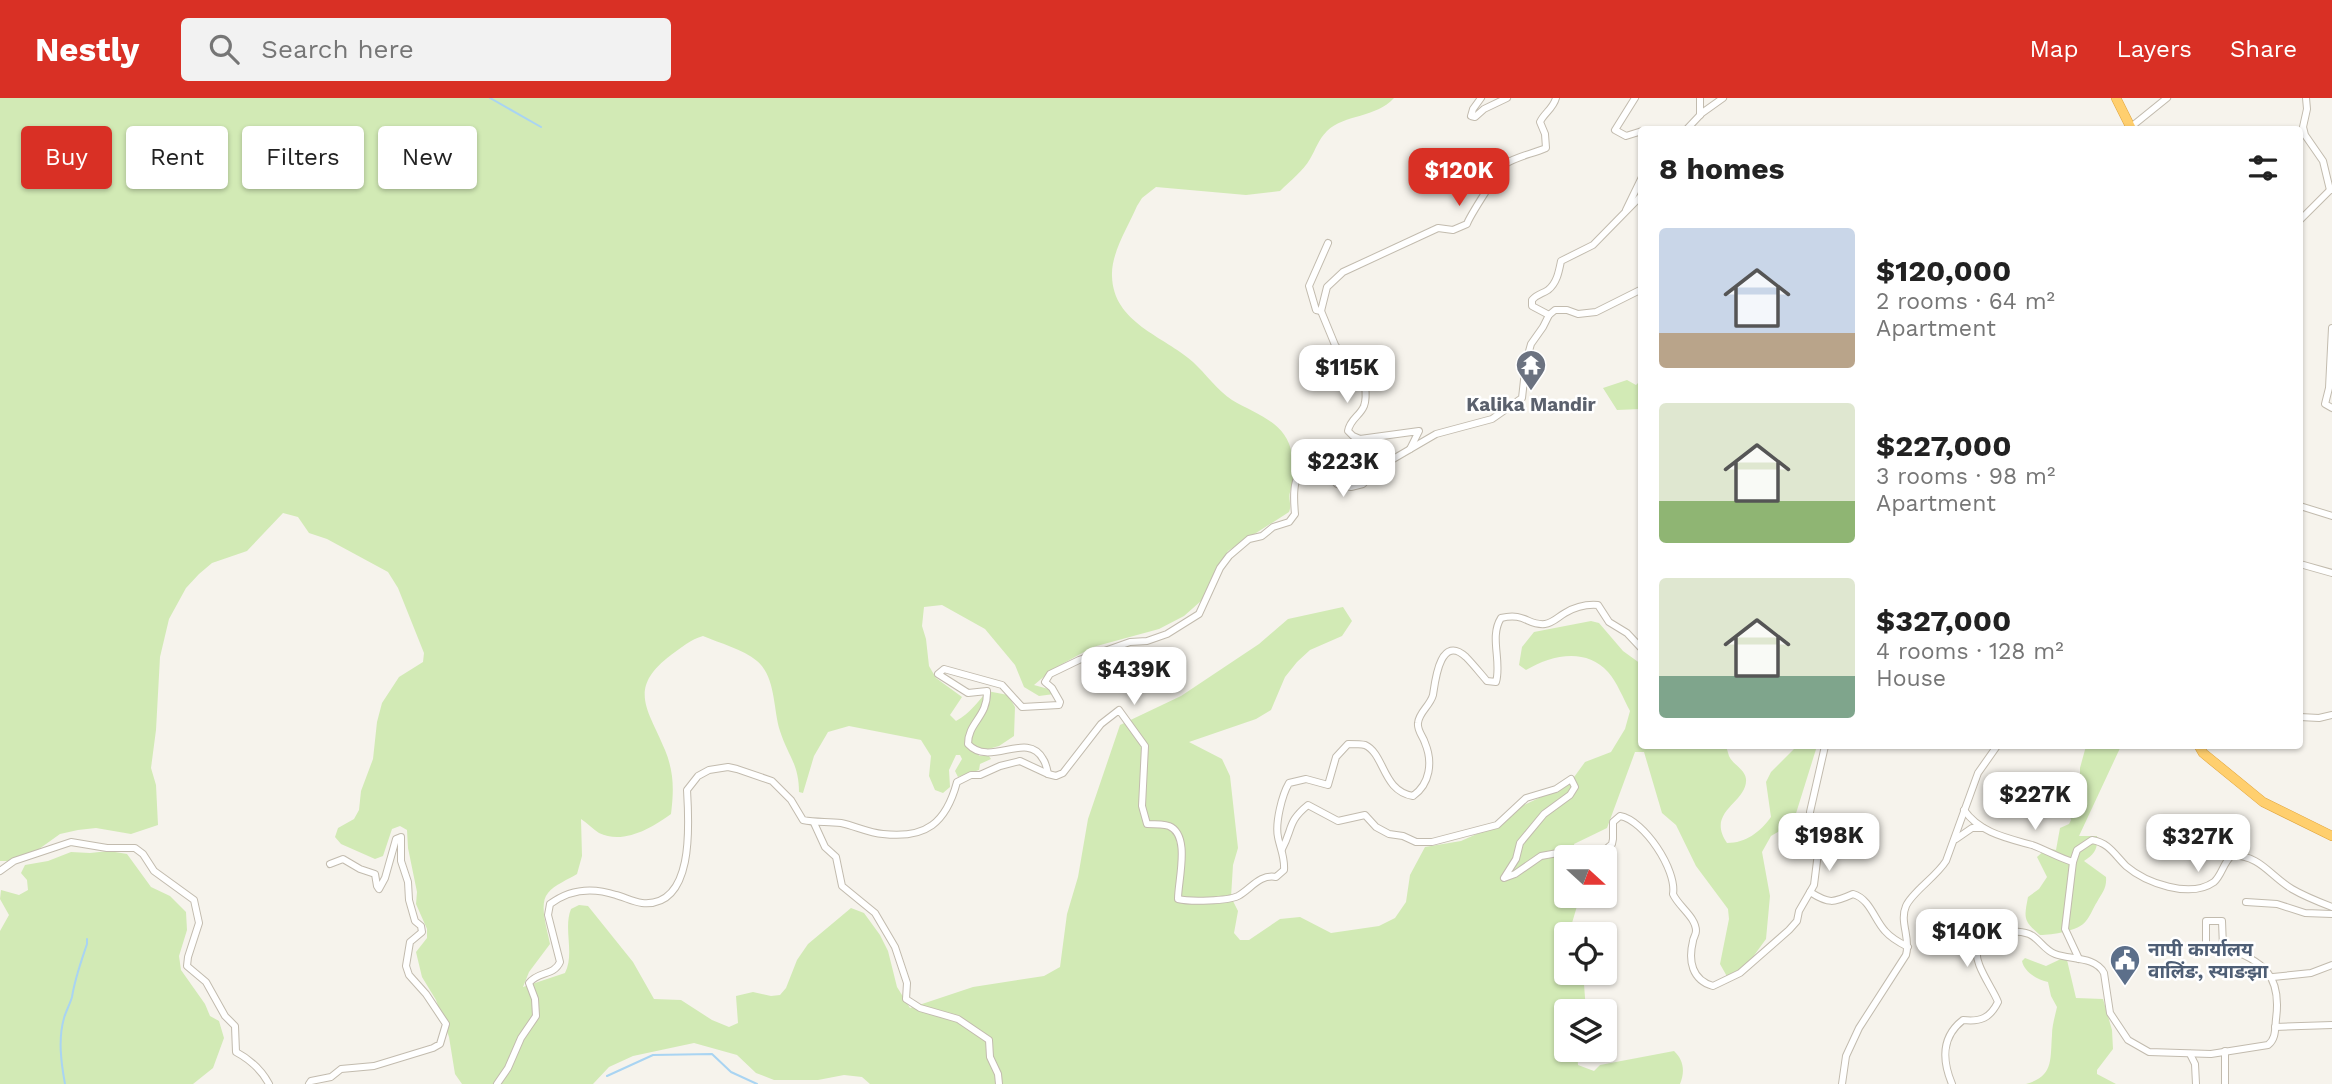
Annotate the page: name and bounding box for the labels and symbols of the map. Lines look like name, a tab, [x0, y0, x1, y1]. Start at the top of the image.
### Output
pin: $120K	[1410, 148, 1508, 208]
pin: $115K	[1298, 345, 1396, 405]
temple icon: Kalika Mandir	[1514, 348, 1548, 392]
place label: Kalika Mandir	[1466, 393, 1597, 416]
pin: $223K	[1294, 440, 1392, 499]
pin: $439K	[1085, 648, 1183, 707]
pin: $227K	[1986, 772, 2084, 832]
pin: $198K	[1780, 814, 1878, 873]
pin: $327K	[2149, 814, 2247, 874]
north arrow	[1554, 845, 1617, 908]
pin: $140K	[1918, 910, 2016, 969]
place label: नापी कार्यालय वालिंङ, स्याङझा	[2148, 938, 2269, 983]
public building icon: नापी कार्यालय वालिंङ, स्याङझा	[2108, 943, 2142, 987]

